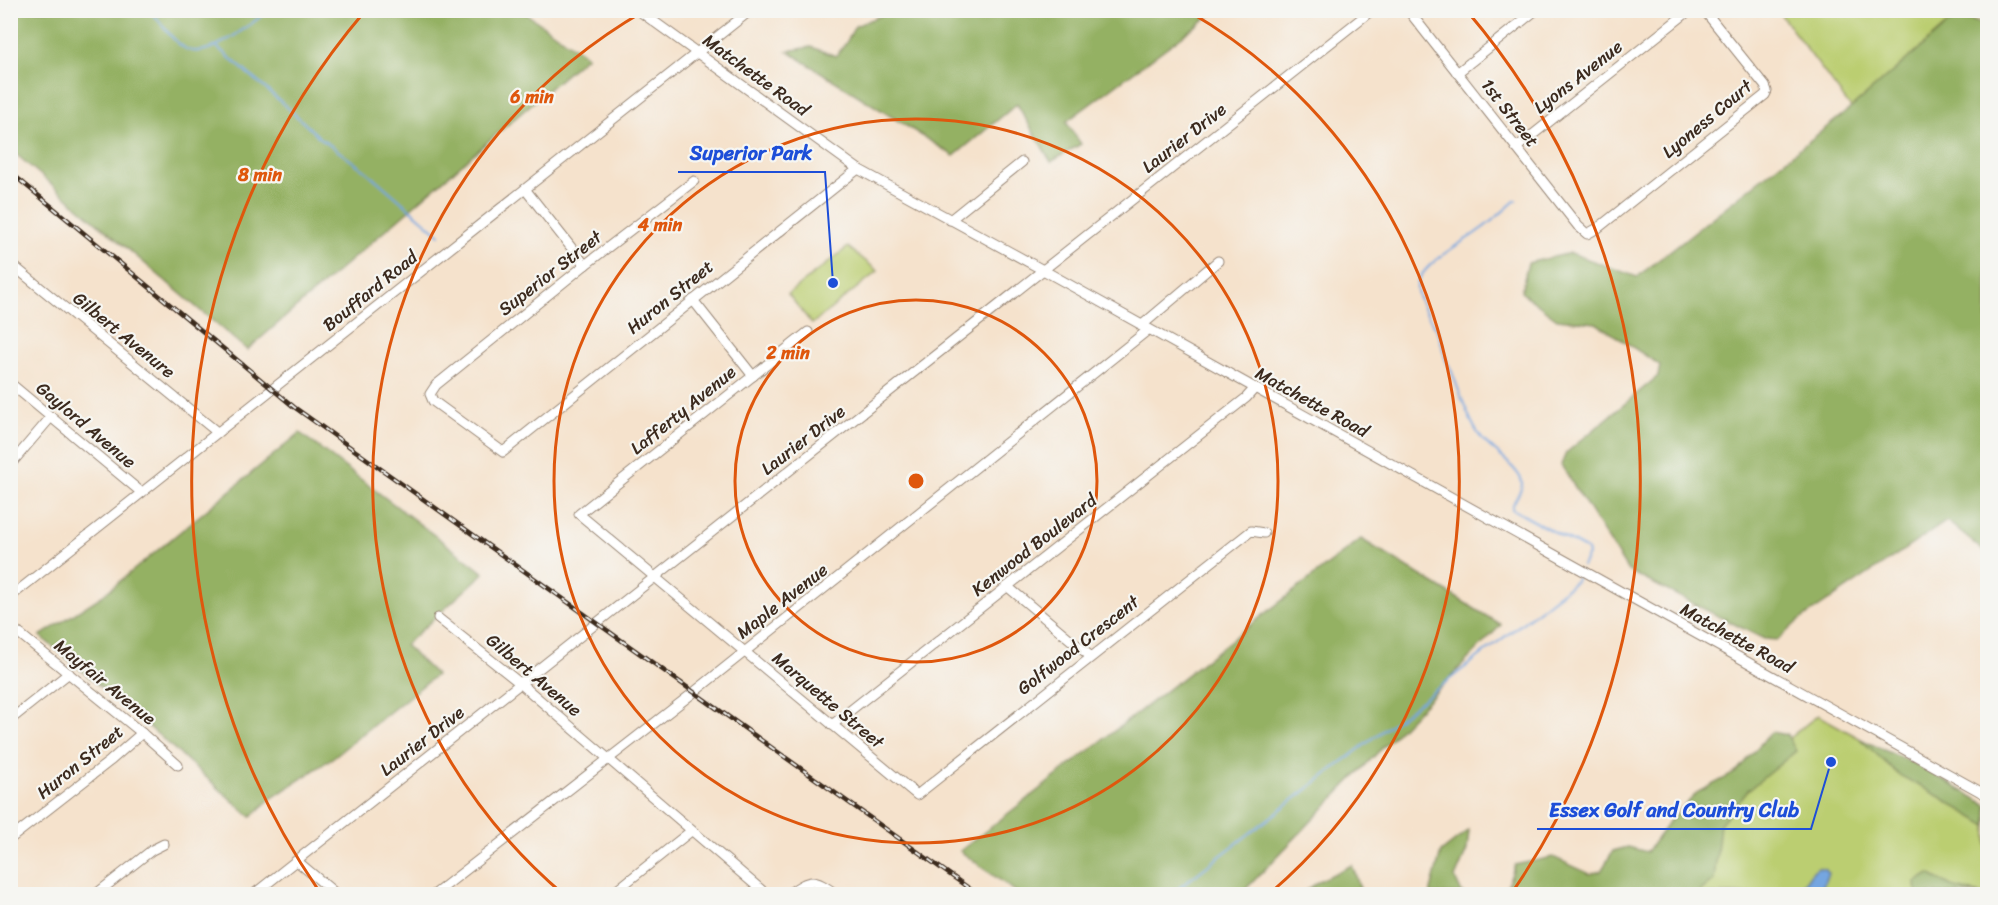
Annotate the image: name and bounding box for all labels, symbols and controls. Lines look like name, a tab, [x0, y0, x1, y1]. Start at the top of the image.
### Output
street label: Matchette Road	[696, 25, 818, 126]
street label: Lyons Avenue	[1526, 32, 1630, 122]
street label: 1st Street	[1473, 71, 1548, 155]
street label: Lyoness Court	[1654, 71, 1760, 167]
text: 6 min	[509, 81, 554, 113]
street label: Laurier Drive	[1134, 94, 1234, 182]
callout: Superior Park	[678, 134, 825, 172]
text: Superior Park	[689, 136, 813, 171]
text: 8 min	[237, 159, 282, 191]
text: 4 min	[637, 209, 683, 241]
street label: Superior Street	[491, 221, 610, 324]
street label: Bouffard Road	[315, 241, 426, 340]
street label: Huron Street	[619, 251, 721, 342]
street label: Gilbert Avenure	[65, 283, 183, 387]
text: 2 min	[765, 337, 810, 369]
street label: Lafferty Avenue	[623, 357, 744, 463]
street label: Matchette Road	[1249, 357, 1376, 447]
street label: Gaylord Avenue	[29, 373, 143, 477]
street label: Laurier Drive	[753, 396, 853, 484]
centre of rings	[906, 471, 926, 491]
street label: Kenwood Boulevard	[964, 484, 1105, 605]
street label: Maple Avenue	[729, 555, 835, 647]
street label: Golfwood Crescent	[1010, 586, 1147, 703]
street label: Matchette Road	[1674, 593, 1801, 683]
street label: Gilbert Avenue	[479, 625, 589, 725]
street label: Mayfair Avenue	[47, 630, 164, 734]
street label: Marquette Street	[765, 643, 892, 757]
street label: Laurier Drive	[372, 697, 472, 785]
street label: Huron Street	[29, 716, 131, 807]
callout: Essex Golf and Country Club	[1537, 791, 1811, 829]
text: Essex Golf and Country Club	[1549, 793, 1799, 828]

